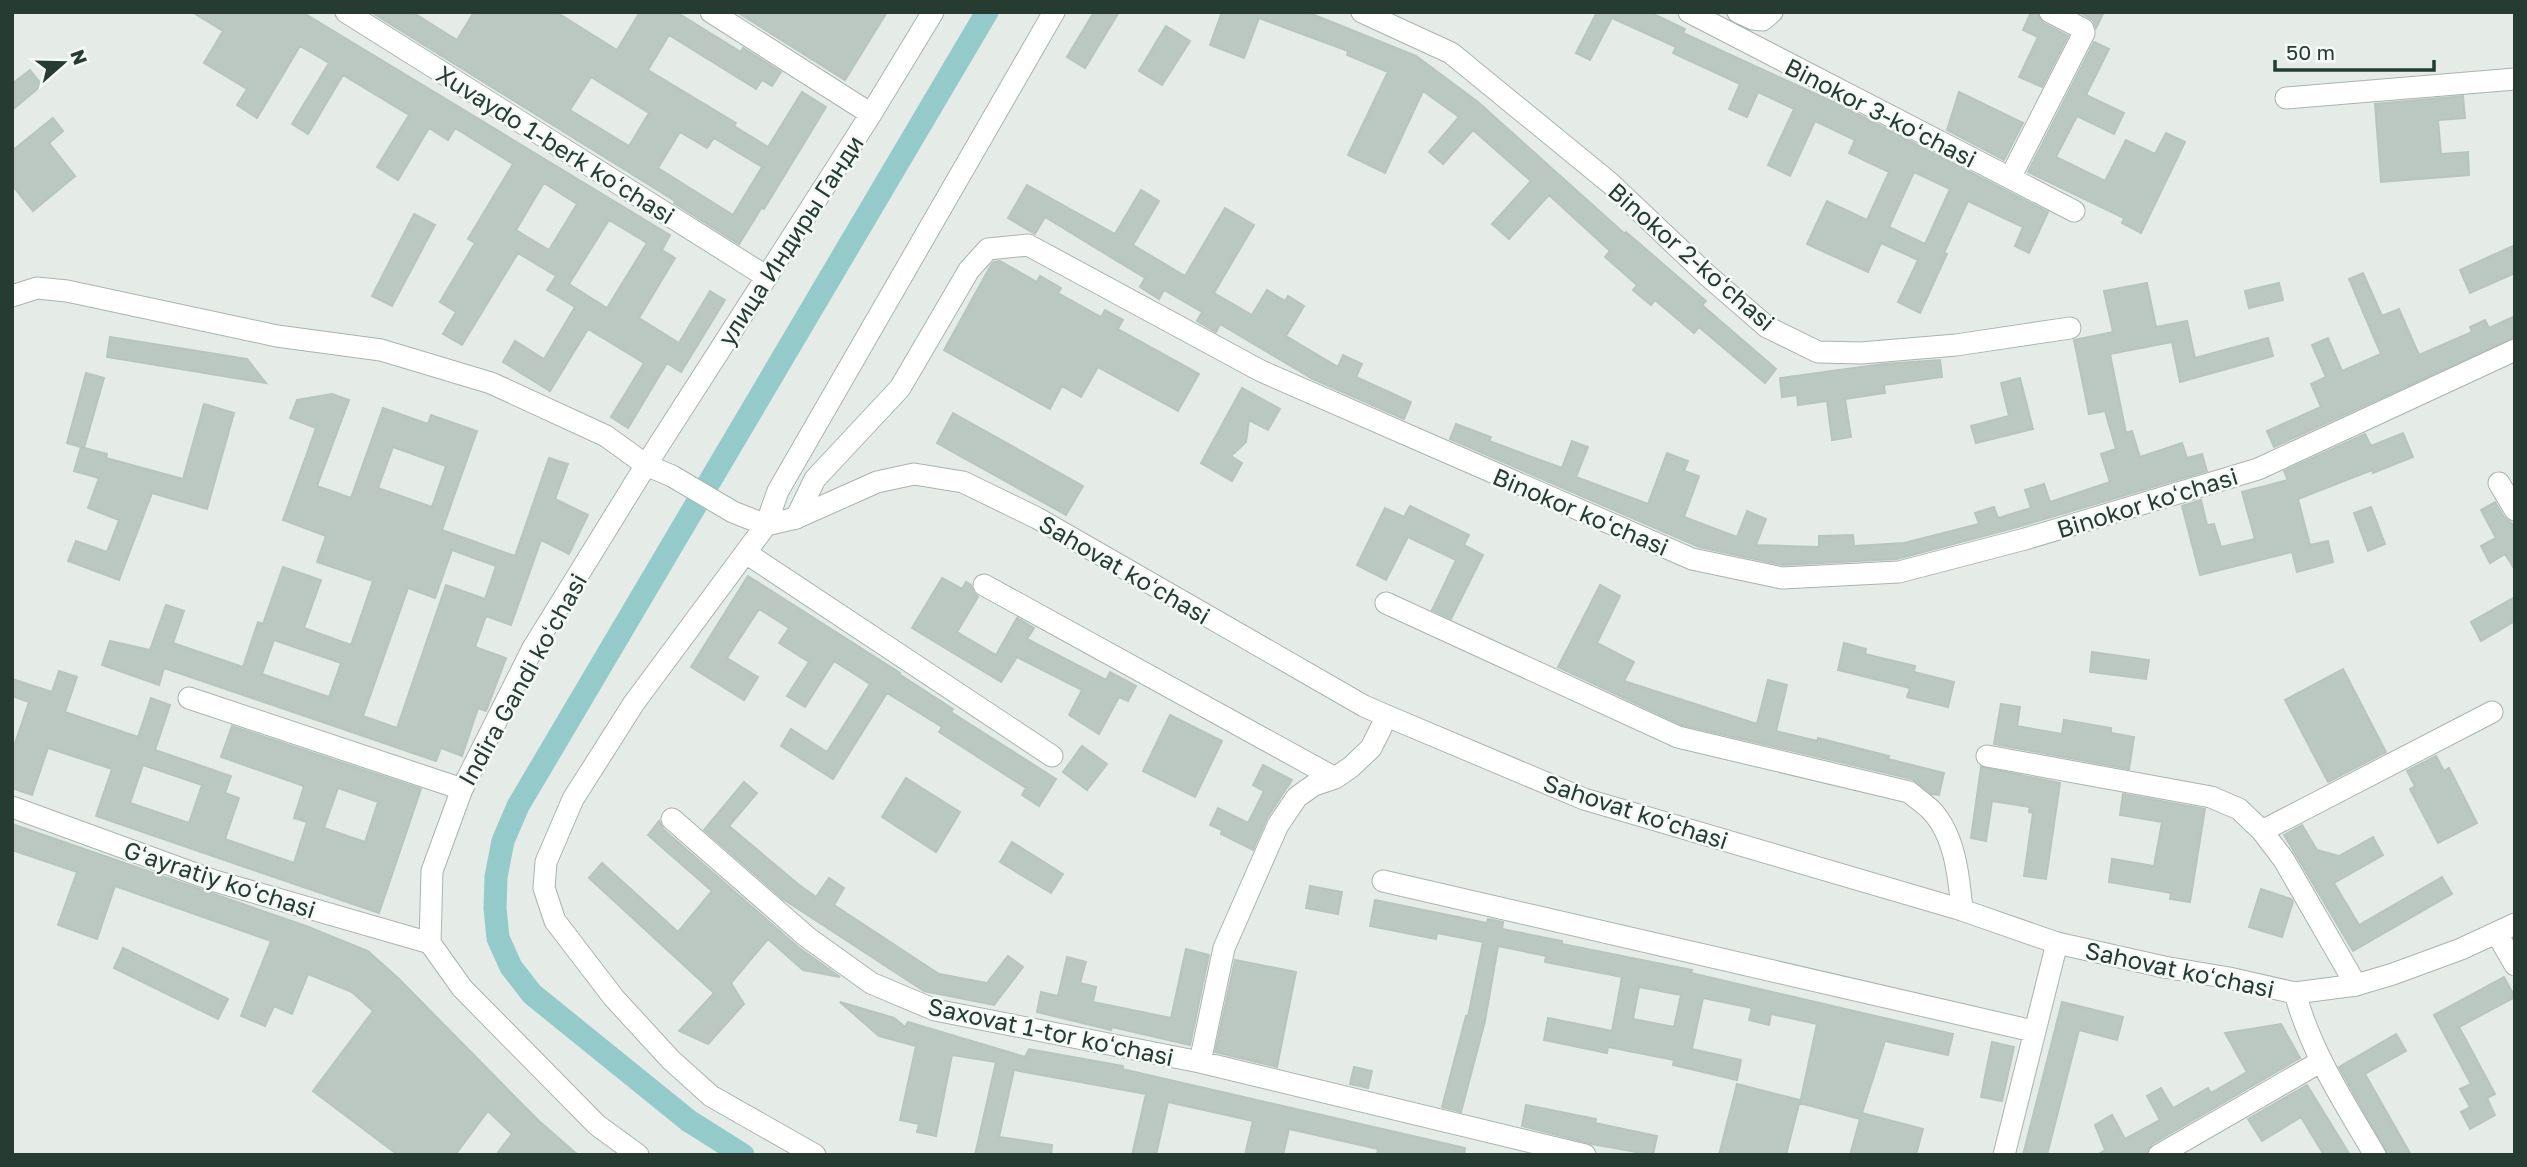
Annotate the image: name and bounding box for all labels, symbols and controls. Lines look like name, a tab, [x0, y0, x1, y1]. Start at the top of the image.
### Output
north arrow	[28, 28, 98, 98]
scale bar	[2275, 28, 2434, 72]
text: 50 m	[2286, 39, 2335, 65]
text: N	[66, 46, 93, 68]
street label: Binokor 3-koʻchasi	[1780, 51, 1982, 173]
street label: Xuvaydo 1-berk koʻchasi	[431, 59, 681, 229]
street label: улица Индиры Ганди	[711, 129, 869, 351]
street label: Binokor 2-koʻchasi	[1603, 176, 1781, 336]
street label: Binokor koʻchasi	[1489, 461, 1673, 561]
street label: Binokor koʻchasi	[2053, 461, 2241, 543]
street label: Sahovat koʻchasi	[1034, 508, 1216, 630]
street label: Indira Gandi koʻchasi	[452, 568, 592, 790]
street label: Sahovat koʻchasi	[1540, 767, 1732, 855]
street label: Gʻayratiy koʻchasi	[120, 834, 320, 924]
street label: Sahovat koʻchasi	[2083, 935, 2277, 1003]
street label: Saxovat 1-tor koʻchasi	[925, 991, 1177, 1071]

